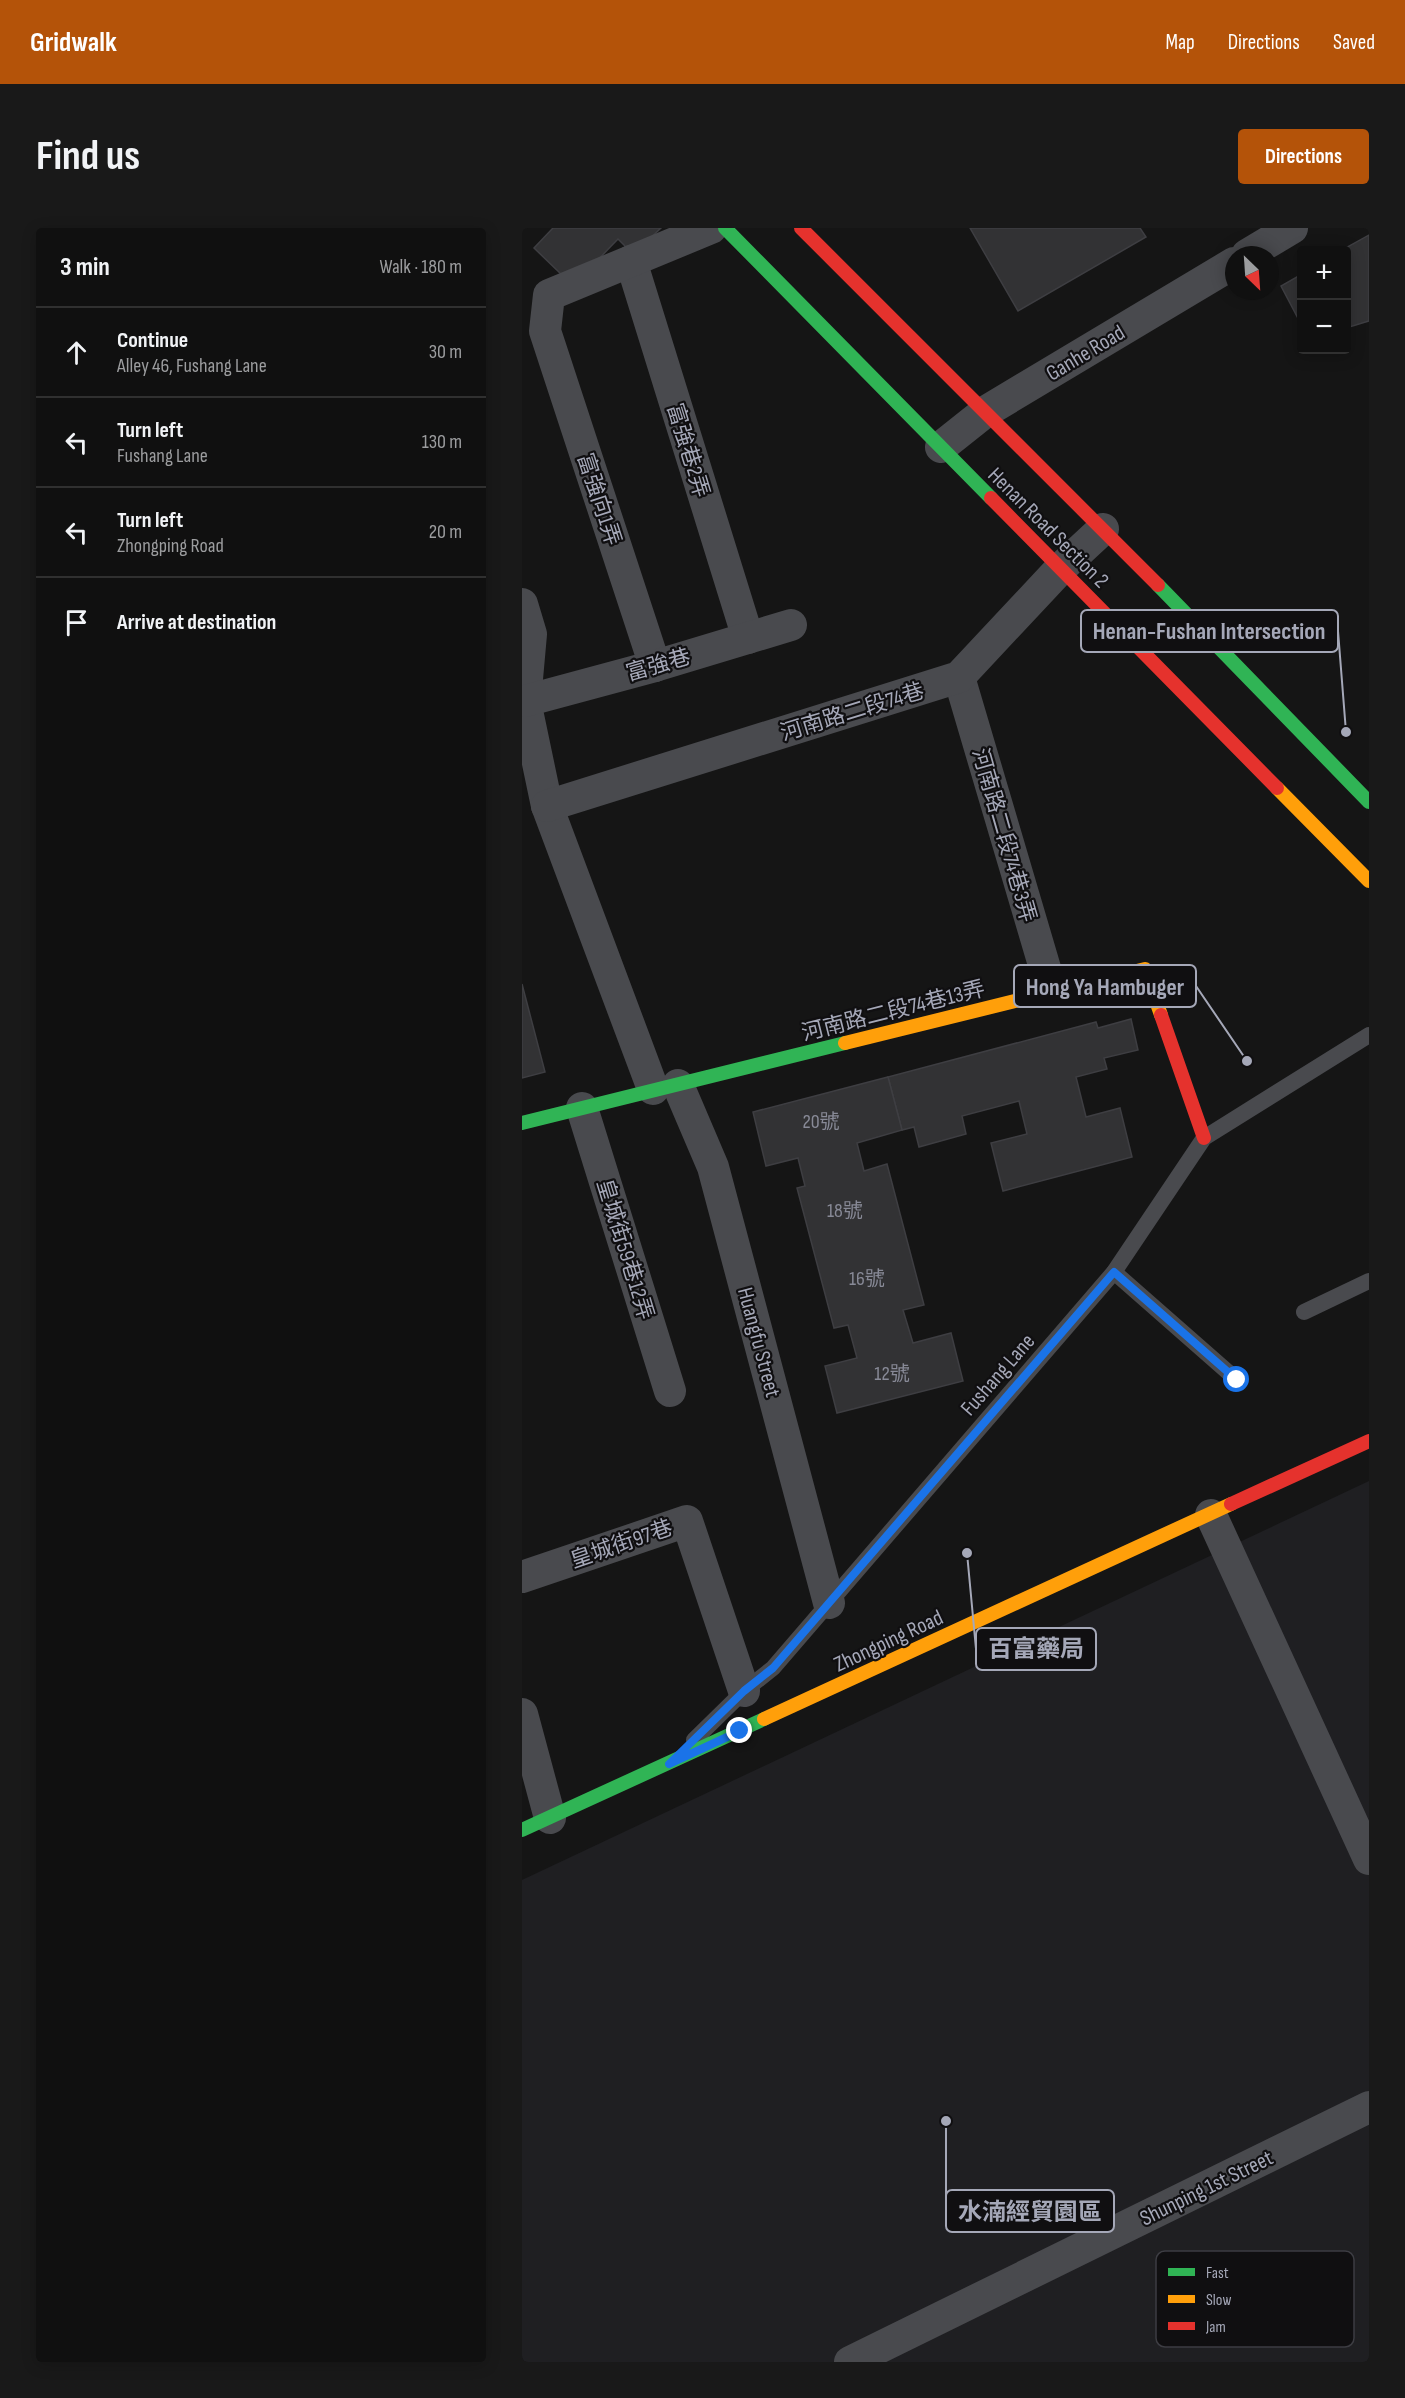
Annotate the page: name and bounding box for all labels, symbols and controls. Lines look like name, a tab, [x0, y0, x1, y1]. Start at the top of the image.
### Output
text: Gridwalk	[30, 26, 117, 59]
text: Map	[1165, 30, 1195, 55]
text: Directions	[1228, 30, 1300, 55]
text: Saved	[1333, 30, 1375, 55]
button: Directions	[1238, 129, 1369, 184]
text: Find us	[36, 131, 140, 182]
north arrow	[1225, 246, 1279, 300]
map controls	[1297, 246, 1351, 354]
button: +	[1297, 246, 1351, 300]
text: 3 min	[60, 252, 110, 283]
text: Walk · 180 m	[379, 255, 462, 279]
button: −	[1297, 300, 1351, 354]
street label: Ganhe Road	[1041, 319, 1130, 387]
text: Continue	[117, 327, 188, 354]
icon: ahead	[60, 336, 93, 369]
text: 30 m	[429, 340, 462, 364]
text: Alley 46, Fushang Lane	[117, 354, 267, 378]
street label: 富強巷2弄	[660, 400, 715, 501]
text: Turn left	[117, 417, 183, 444]
icon: left	[60, 426, 93, 459]
text: 130 m	[422, 430, 462, 454]
text: Fushang Lane	[117, 444, 208, 468]
street label: 富強向1弄	[571, 450, 626, 549]
street label: Henan Road Section 2	[982, 462, 1114, 594]
text: Turn left	[117, 507, 183, 534]
icon: left	[60, 516, 93, 549]
text: 20 m	[429, 520, 462, 544]
text: Zhongping Road	[117, 534, 224, 558]
icon: arrive	[60, 606, 93, 639]
text: Arrive at destination	[117, 609, 276, 636]
callout: Henan-Fushan Intersection	[1081, 610, 1338, 652]
text: Henan-Fushan Intersection	[1093, 617, 1325, 646]
street label: 富強巷	[623, 643, 694, 688]
street label: 河南路二段74巷	[777, 678, 928, 747]
street label: 河南路二段74巷3弄	[966, 745, 1041, 926]
callout: Hong Ya Hambuger	[1014, 965, 1196, 1007]
text: Hong Ya Hambuger	[1026, 973, 1185, 1002]
street label: 河南路二段74巷13弄	[799, 976, 988, 1047]
house number: 20號	[802, 1110, 840, 1134]
street label: 皇城街59巷12弄	[590, 1176, 659, 1323]
house number: 18號	[827, 1199, 863, 1223]
house number: 16號	[849, 1267, 885, 1291]
street label: Huangfu Street	[731, 1285, 786, 1400]
street label: Fushang Lane	[955, 1328, 1041, 1422]
house number: 12號	[874, 1362, 910, 1386]
route start	[1223, 1366, 1249, 1392]
street label: 皇城街97巷	[567, 1514, 676, 1575]
street label: Zhongping Road	[830, 1604, 948, 1678]
callout: 百富藥局	[976, 1628, 1096, 1670]
text: 百富藥局	[988, 1635, 1084, 1664]
route end	[726, 1717, 752, 1743]
street label: Shunping 1st Street	[1136, 2144, 1278, 2232]
callout: 水湳經貿園區	[946, 2190, 1114, 2232]
text: 水湳經貿園區	[958, 2198, 1102, 2227]
legend	[1156, 2251, 1354, 2347]
text: Fast	[1206, 2264, 1229, 2283]
text: Slow	[1206, 2291, 1231, 2310]
text: Jam	[1205, 2318, 1226, 2337]

